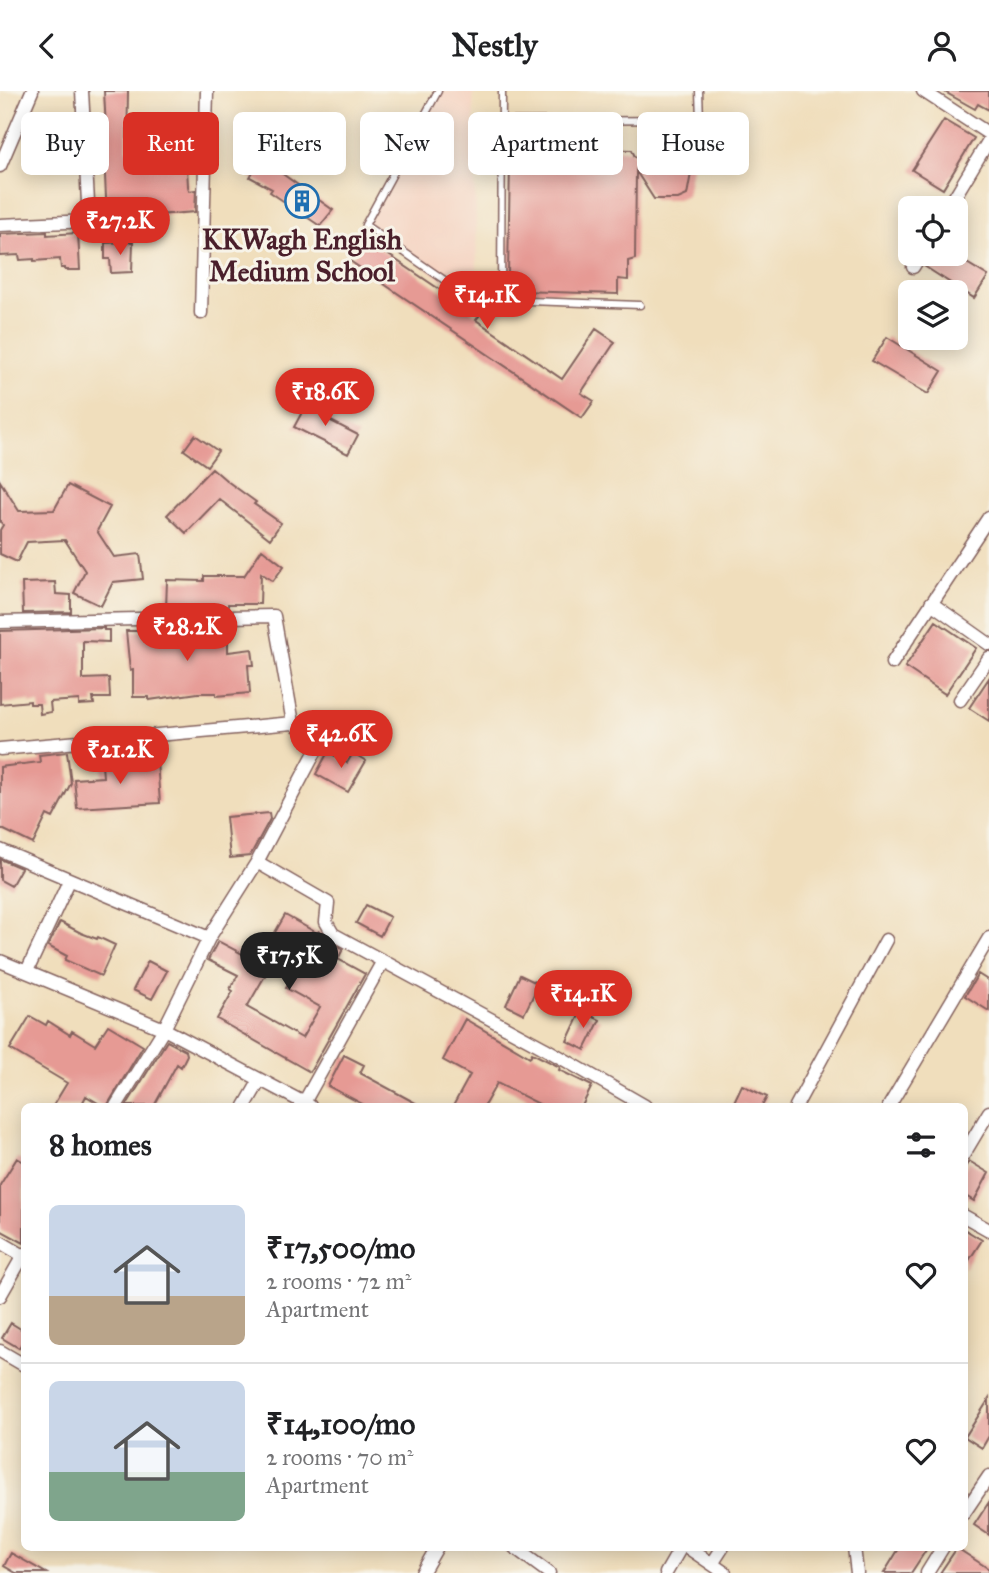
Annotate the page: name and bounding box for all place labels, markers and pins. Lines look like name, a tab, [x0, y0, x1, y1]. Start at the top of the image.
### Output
building icon: KKWagh English Medium School	[283, 182, 321, 220]
pin: ₹27.2K	[63, 197, 177, 257]
place label: KKWagh English Medium School	[202, 222, 403, 289]
pin: ₹14.1K	[430, 271, 544, 331]
pin: ₹18.6K	[268, 369, 382, 428]
pin: ₹28.2K	[130, 603, 244, 663]
pin: ₹42.6K	[284, 711, 398, 770]
pin: ₹21.2K	[63, 727, 177, 786]
pin: ₹17.5K	[232, 933, 346, 992]
pin: ₹14.1K	[526, 971, 640, 1030]

